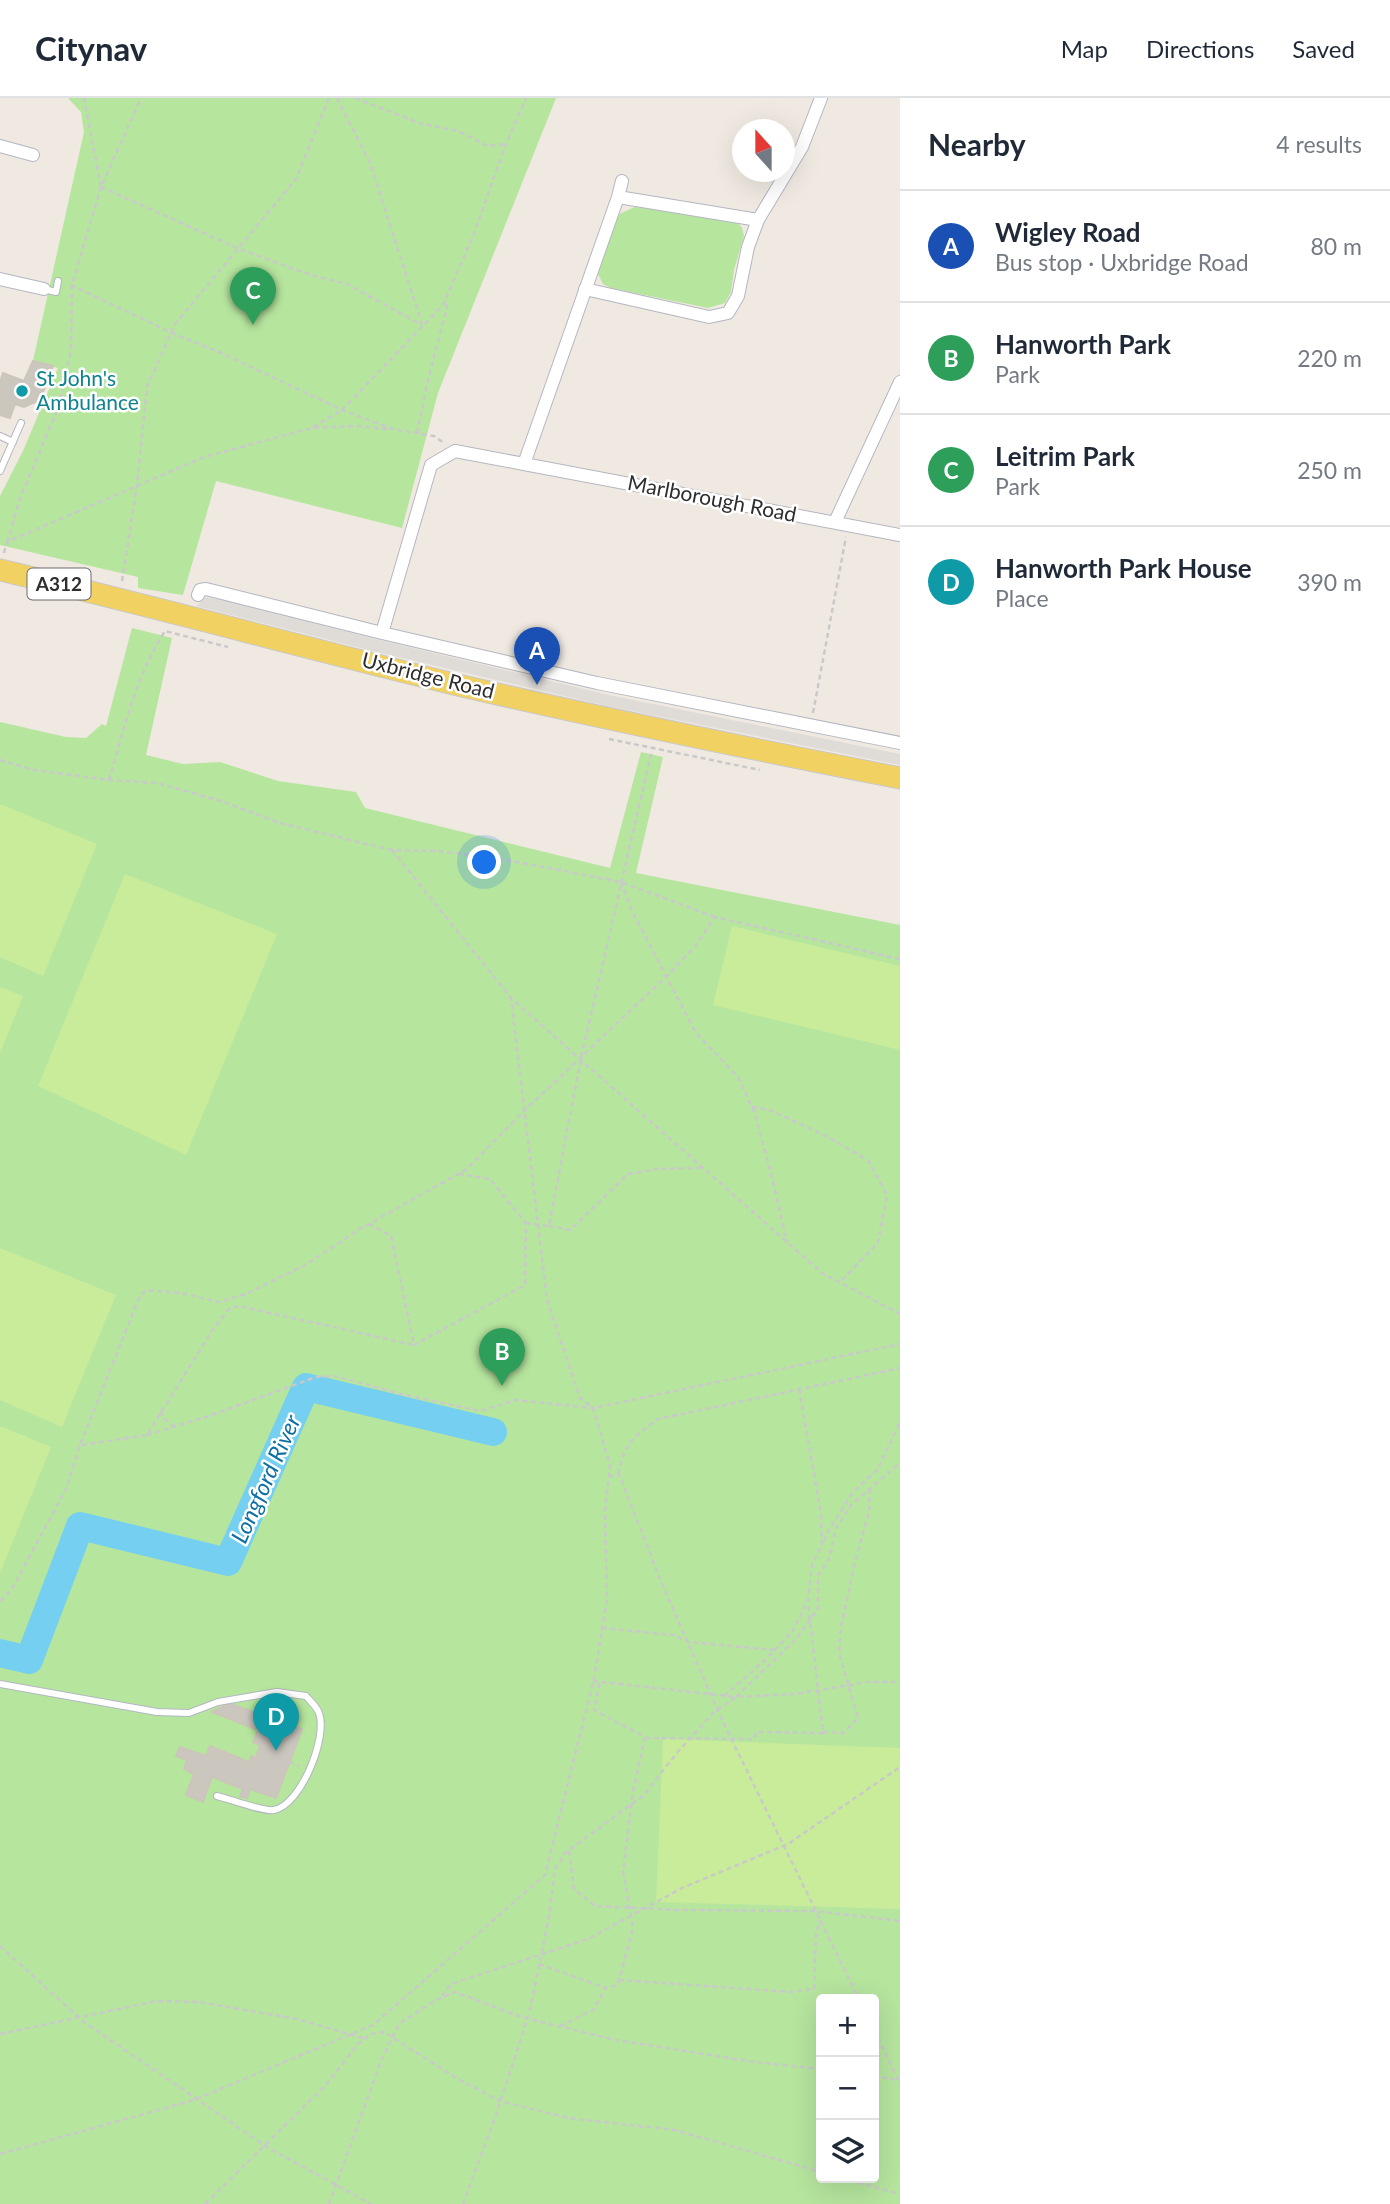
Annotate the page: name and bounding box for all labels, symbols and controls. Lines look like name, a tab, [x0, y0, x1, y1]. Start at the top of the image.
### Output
text: Citynav	[35, 28, 147, 68]
text: Map	[1061, 34, 1108, 63]
text: Directions	[1146, 34, 1254, 63]
text: Saved	[1292, 34, 1355, 63]
north arrow	[732, 119, 795, 182]
text: Nearby	[928, 126, 1026, 162]
text: 4 results	[1276, 130, 1362, 158]
text: Wigley Road	[995, 216, 1141, 248]
text: A	[943, 232, 959, 260]
text: 80 m	[1311, 232, 1362, 260]
text: Bus stop · Uxbridge Road	[995, 248, 1249, 276]
pin: C	[230, 267, 276, 325]
text: Hanworth Park	[995, 328, 1171, 360]
text: B	[943, 344, 959, 372]
text: 220 m	[1297, 344, 1362, 372]
text: Park	[995, 360, 1040, 388]
place label: St John's Ambulance	[36, 365, 139, 414]
marker: St John's Ambulance	[14, 383, 30, 399]
text: Leitrim Park	[995, 440, 1135, 472]
text: C	[943, 456, 959, 484]
text: 250 m	[1297, 456, 1362, 484]
street label: Marlborough Road	[626, 469, 799, 526]
text: Park	[995, 472, 1040, 500]
text: Hanworth Park House	[995, 552, 1252, 584]
text: D	[942, 568, 960, 596]
text: 390 m	[1297, 568, 1362, 596]
road number: A312	[28, 569, 90, 600]
text: Place	[995, 584, 1049, 612]
pin: A	[514, 627, 560, 685]
street label: Uxbridge Road	[360, 646, 497, 703]
your location	[467, 845, 501, 879]
pin: B	[479, 1328, 525, 1386]
water label: Longford River	[224, 1409, 306, 1547]
pin: D	[253, 1693, 299, 1751]
map controls	[816, 1994, 879, 2183]
button: +	[816, 1994, 879, 2057]
button: −	[816, 2057, 879, 2120]
button: layers	[816, 2120, 879, 2183]

